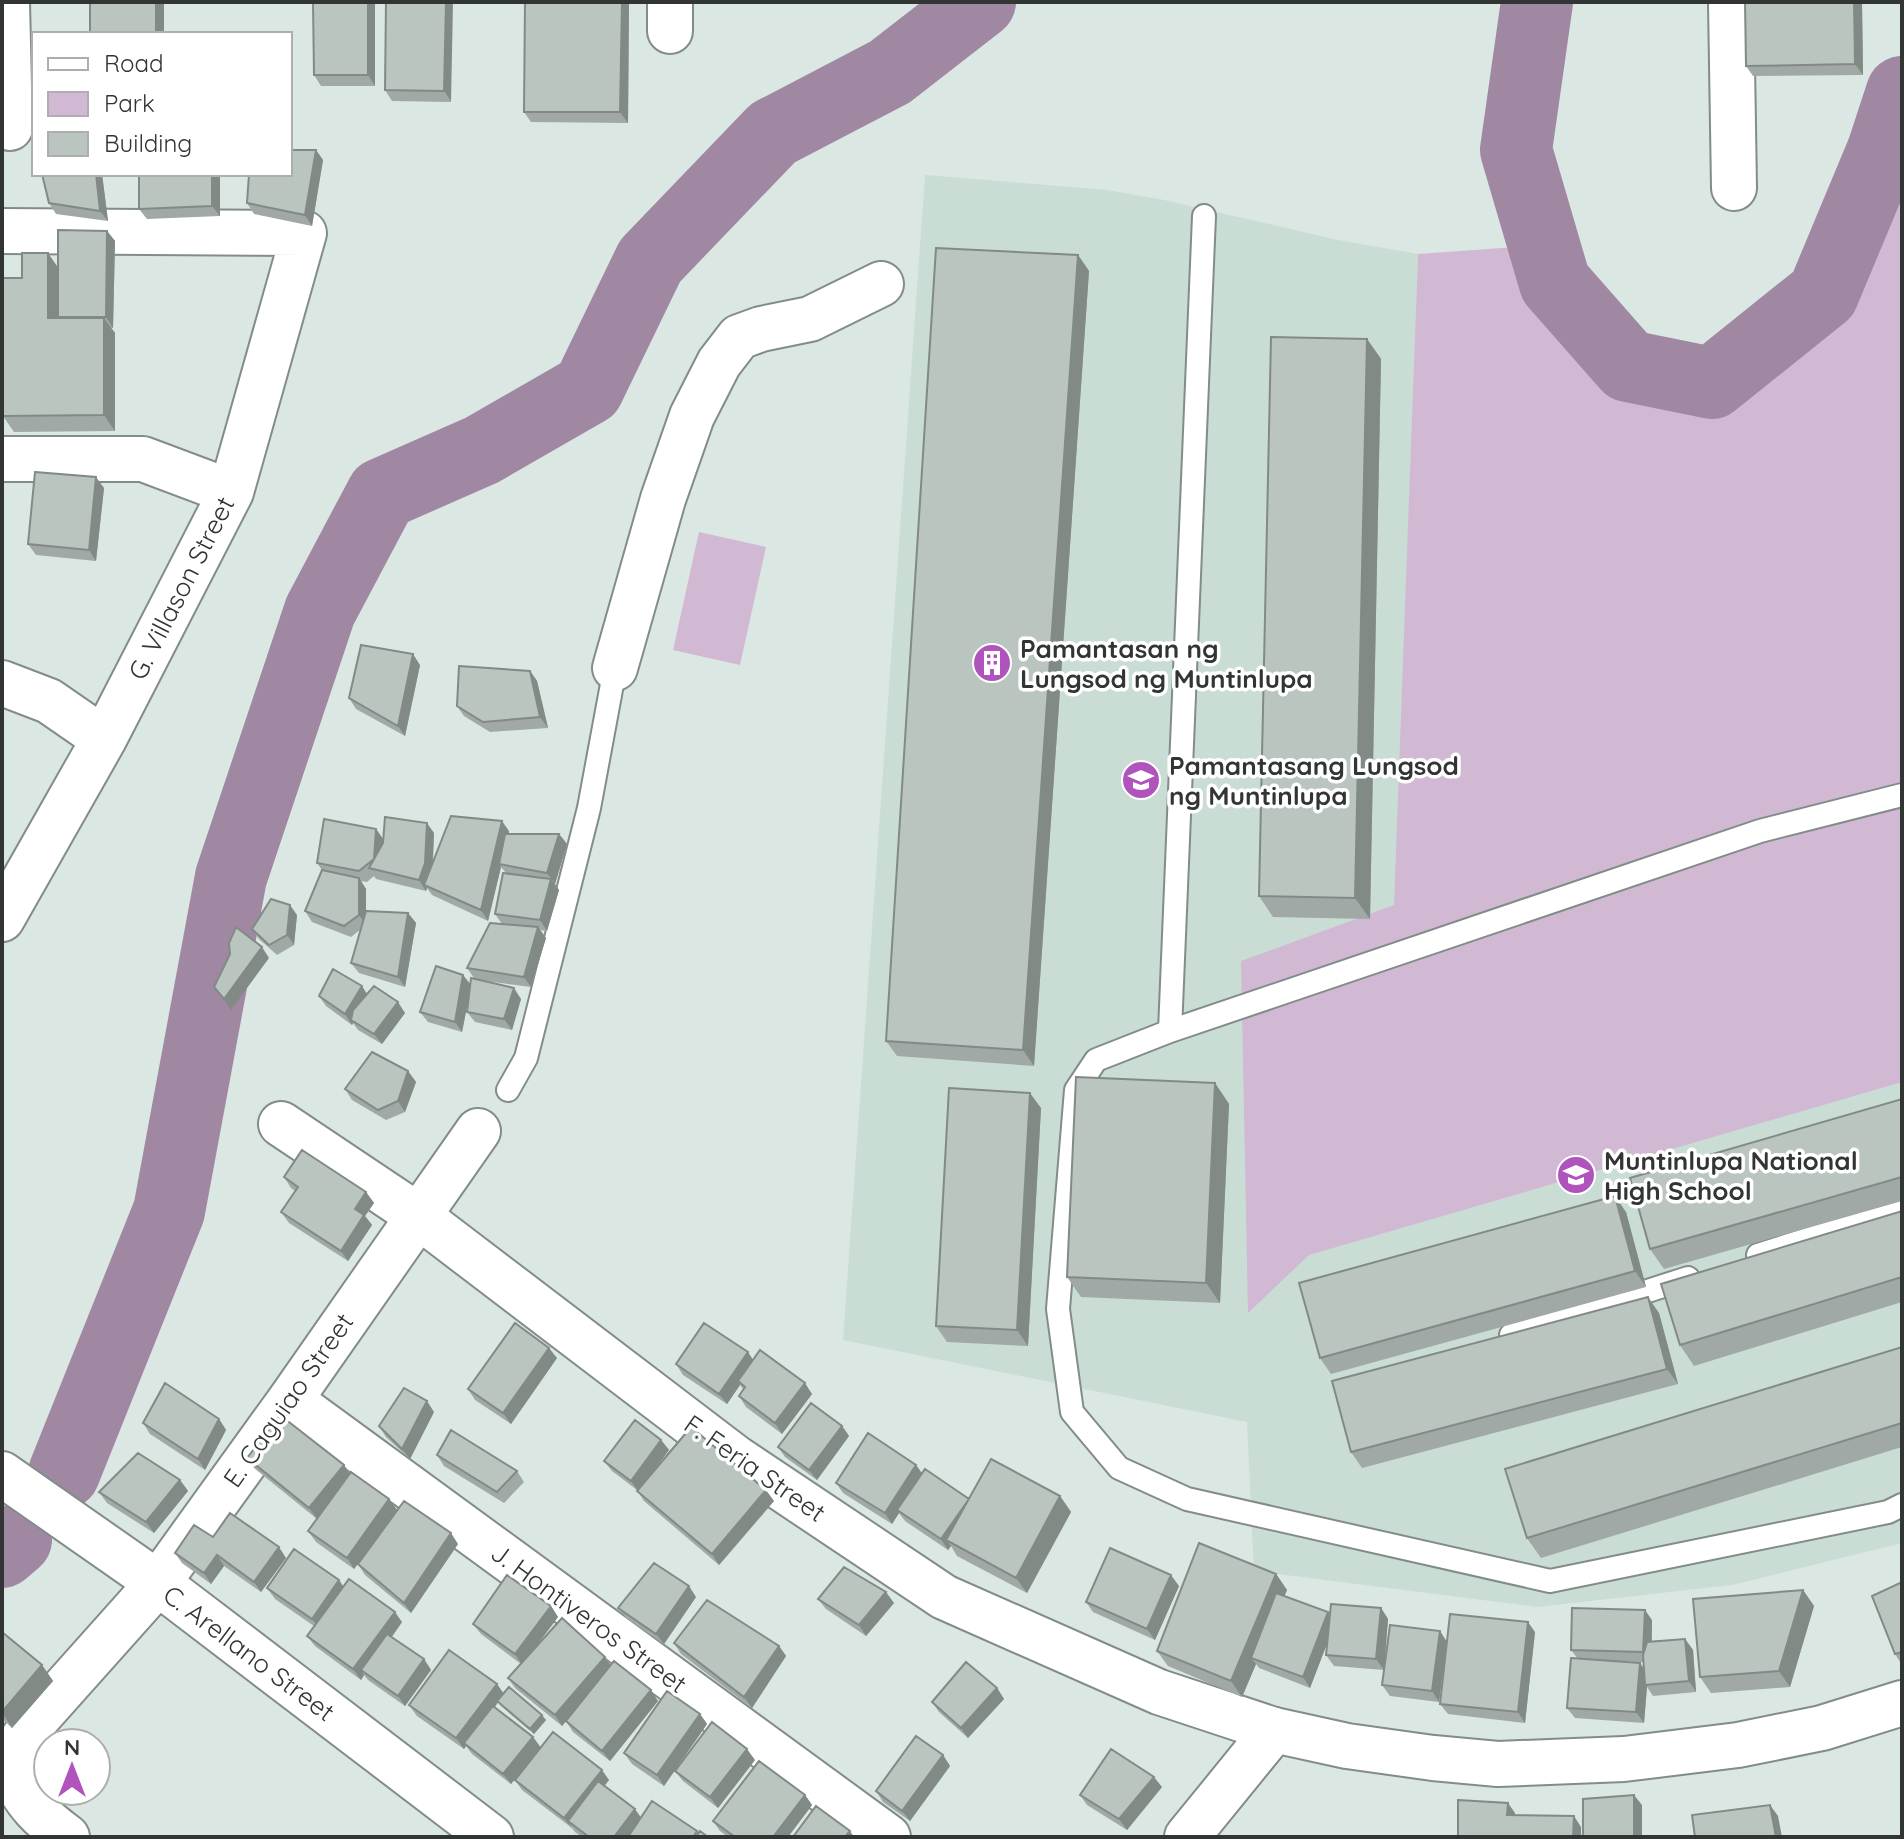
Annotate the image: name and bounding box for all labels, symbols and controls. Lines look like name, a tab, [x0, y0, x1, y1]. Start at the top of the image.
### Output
legend	[32, 32, 292, 176]
text: Road	[104, 48, 164, 78]
text: Park	[104, 88, 155, 118]
text: Building	[104, 128, 192, 158]
street label: G. Villason Street	[121, 491, 241, 685]
place label: Pamantasan ng Lungsod ng Muntinlupa	[1020, 632, 1313, 695]
building icon: Pamantasan ng Lungsod ng Muntinlupa	[971, 642, 1013, 684]
place label: Pamantasang Lungsod ng Muntinlupa	[1169, 749, 1459, 812]
school or university icon: Pamantasang Lungsod ng Muntinlupa	[1120, 759, 1162, 801]
place label: Muntinlupa National High School	[1604, 1144, 1858, 1207]
school or university icon: Muntinlupa National High School	[1555, 1154, 1597, 1196]
street label: E. Caguiao Street	[216, 1306, 360, 1494]
street label: F. Feria Street	[678, 1407, 832, 1529]
street label: J. Hontiveros Street	[485, 1536, 693, 1700]
street label: C. Arellano Street	[157, 1578, 341, 1728]
north arrow	[32, 1727, 112, 1807]
text: N	[64, 1733, 80, 1761]

